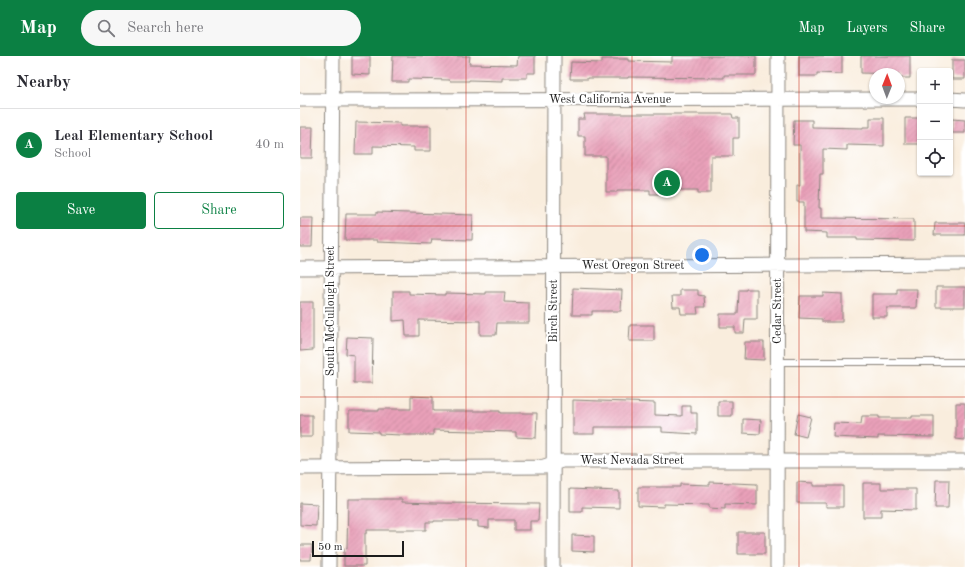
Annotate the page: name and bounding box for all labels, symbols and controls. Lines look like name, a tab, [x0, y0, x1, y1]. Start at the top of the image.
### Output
search box	[81, 10, 361, 46]
icon: search	[95, 17, 117, 39]
text: Map	[20, 19, 57, 38]
text: Search here	[127, 21, 204, 36]
text: Map	[799, 21, 825, 35]
text: Layers	[847, 21, 888, 35]
text: Share	[910, 21, 945, 35]
north arrow	[869, 68, 905, 104]
map controls	[917, 68, 953, 176]
button: +	[917, 68, 953, 104]
text: Nearby	[16, 74, 71, 91]
street label: West California Avenue	[549, 94, 672, 106]
button: −	[917, 104, 953, 140]
text: Leal Elementary School	[54, 129, 213, 144]
text: A	[24, 138, 34, 151]
text: 40 m	[255, 138, 284, 151]
button: locate	[917, 140, 953, 176]
text: School	[54, 147, 91, 160]
pin: A	[654, 168, 680, 198]
button: Save	[16, 192, 146, 229]
button: Share	[154, 192, 284, 229]
your location	[692, 245, 712, 265]
street label: South McCullough Street	[325, 246, 337, 376]
street label: West Oregon Street	[582, 260, 684, 272]
street label: Cedar Street	[772, 278, 784, 344]
street label: Birch Street	[548, 279, 560, 343]
street label: West Nevada Street	[580, 455, 684, 467]
scale bar	[312, 539, 404, 558]
text: 50 m	[318, 542, 343, 553]

